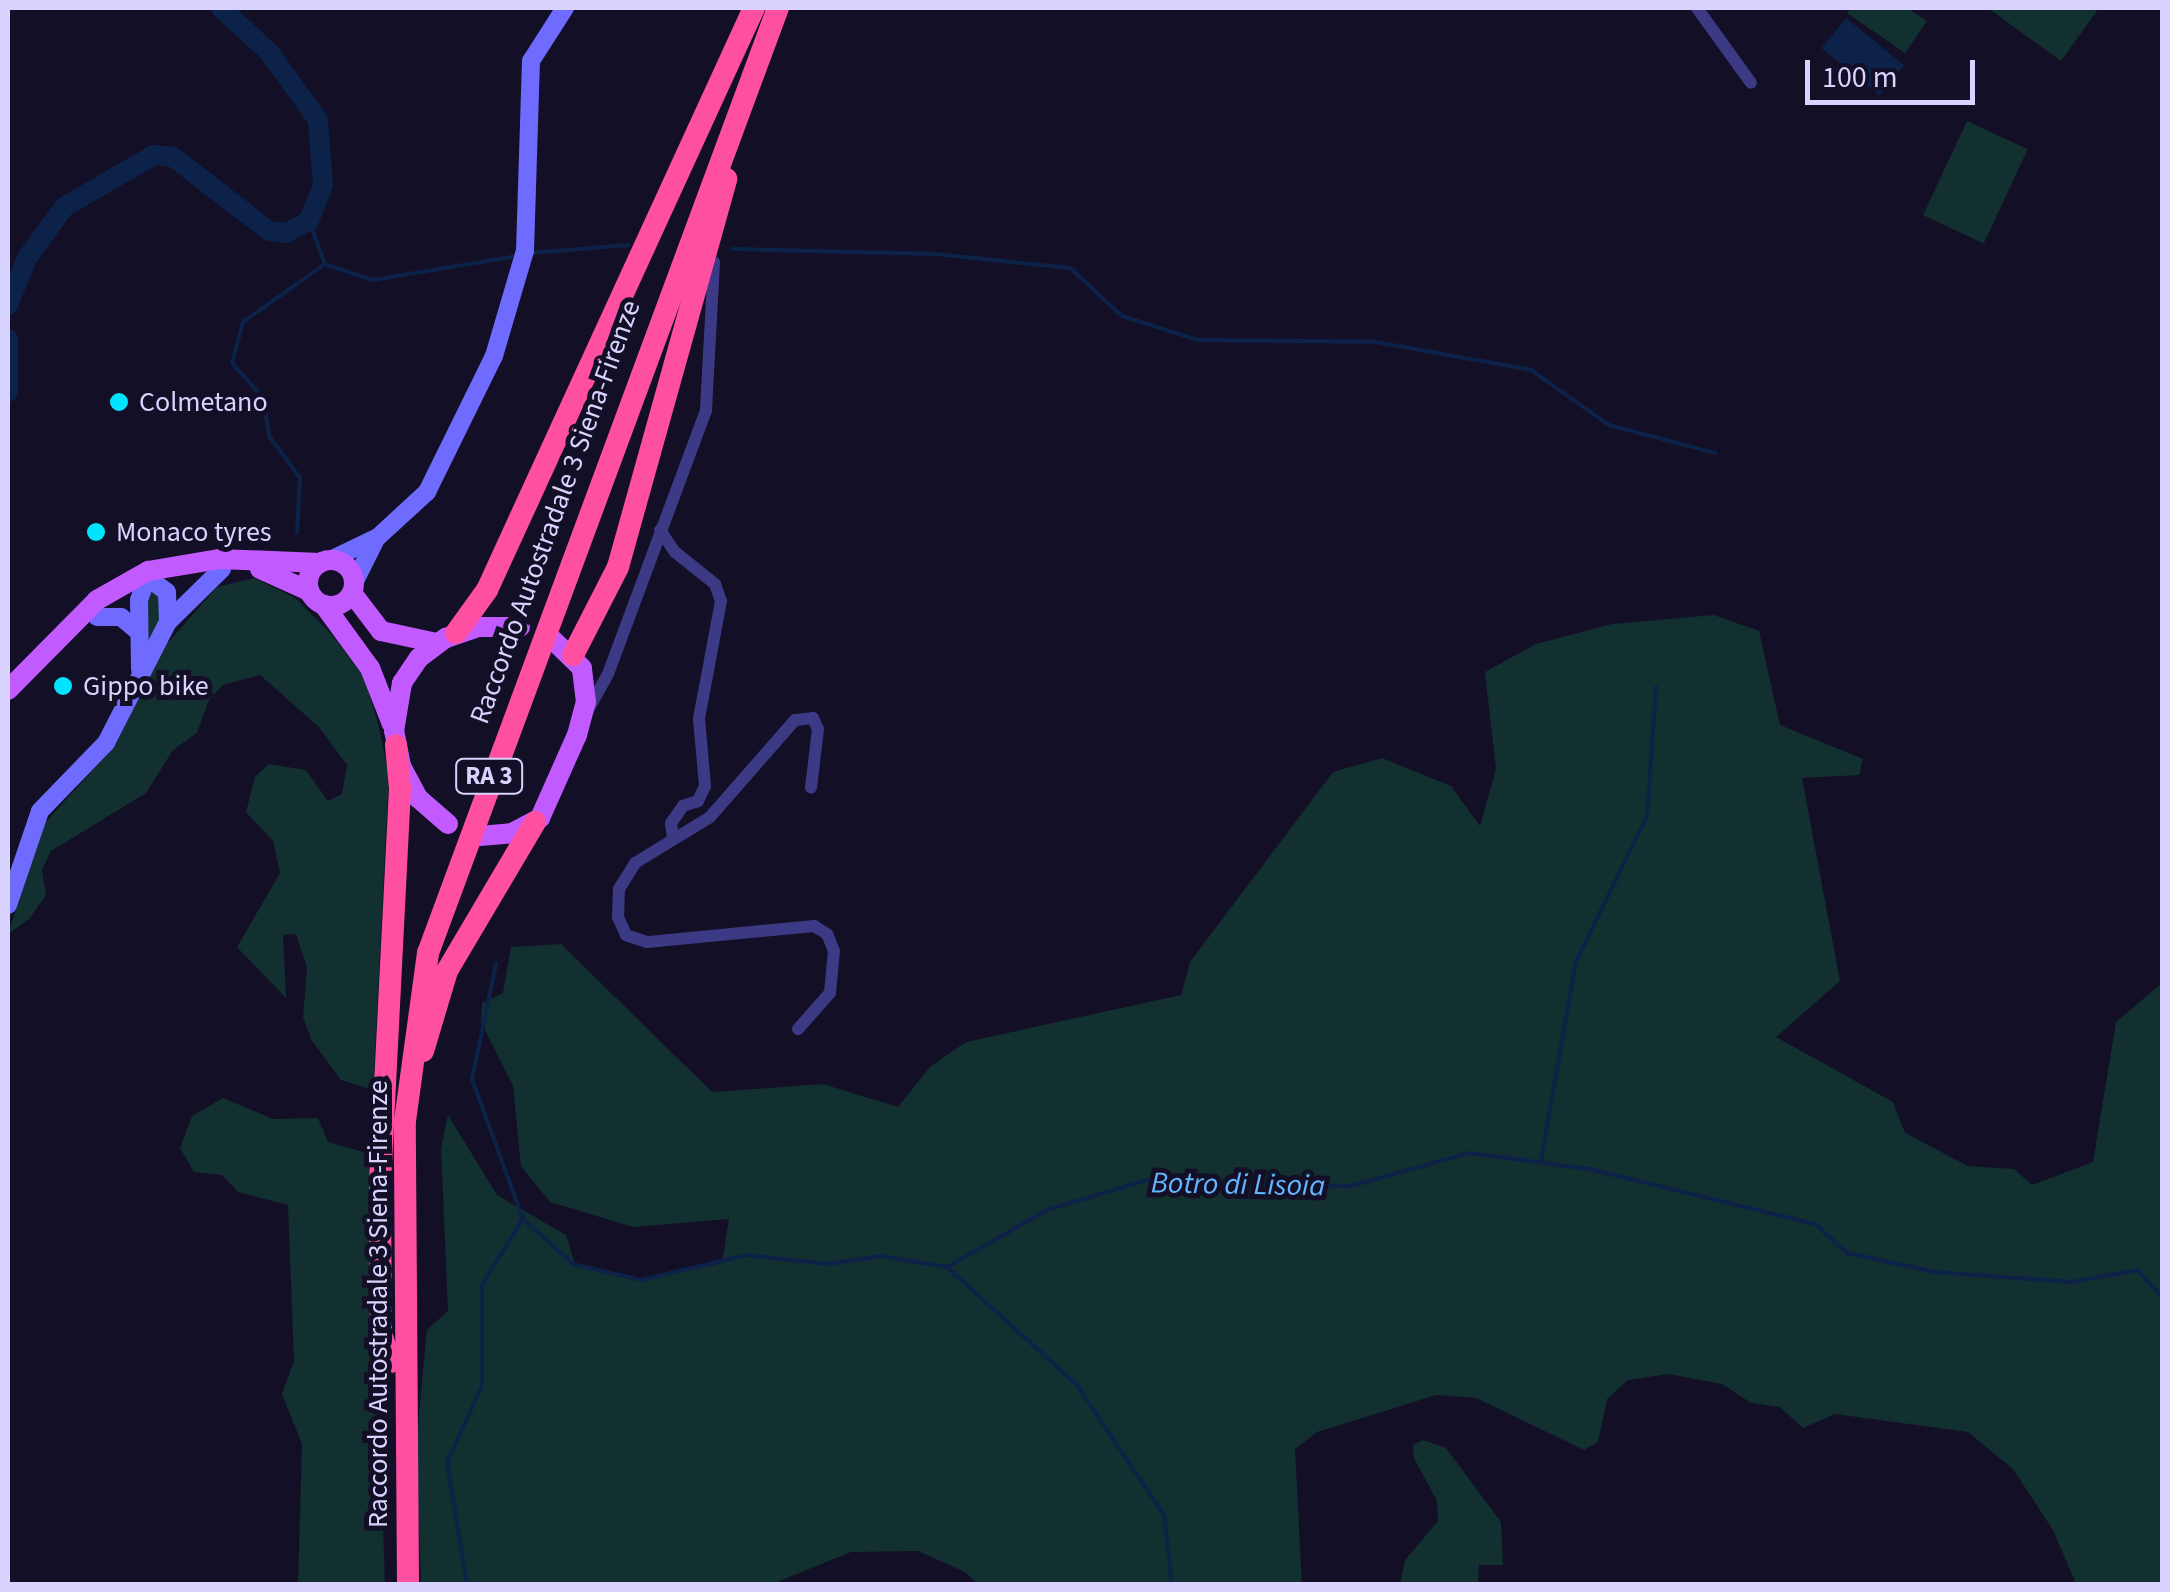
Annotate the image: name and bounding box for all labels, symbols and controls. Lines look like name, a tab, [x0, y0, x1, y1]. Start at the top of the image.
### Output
scale bar	[1810, 40, 1980, 102]
text: 100 m	[1822, 56, 1898, 99]
street label: Raccordo Autostradale 3 Siena-Firenze	[463, 296, 647, 728]
place label: Colmetano	[139, 385, 268, 419]
marker: Colmetano	[108, 391, 130, 413]
place label: Monaco tyres	[116, 515, 272, 549]
marker: Monaco tyres	[85, 521, 107, 543]
place label: Gippo bike	[83, 669, 209, 703]
marker: Gippo bike	[52, 675, 74, 697]
road number: RA 3	[454, 756, 524, 796]
street label: Raccordo Autostradale 3 Siena-Firenze	[361, 1080, 395, 1528]
water label: Botro di Lisoia	[1151, 1165, 1325, 1205]

